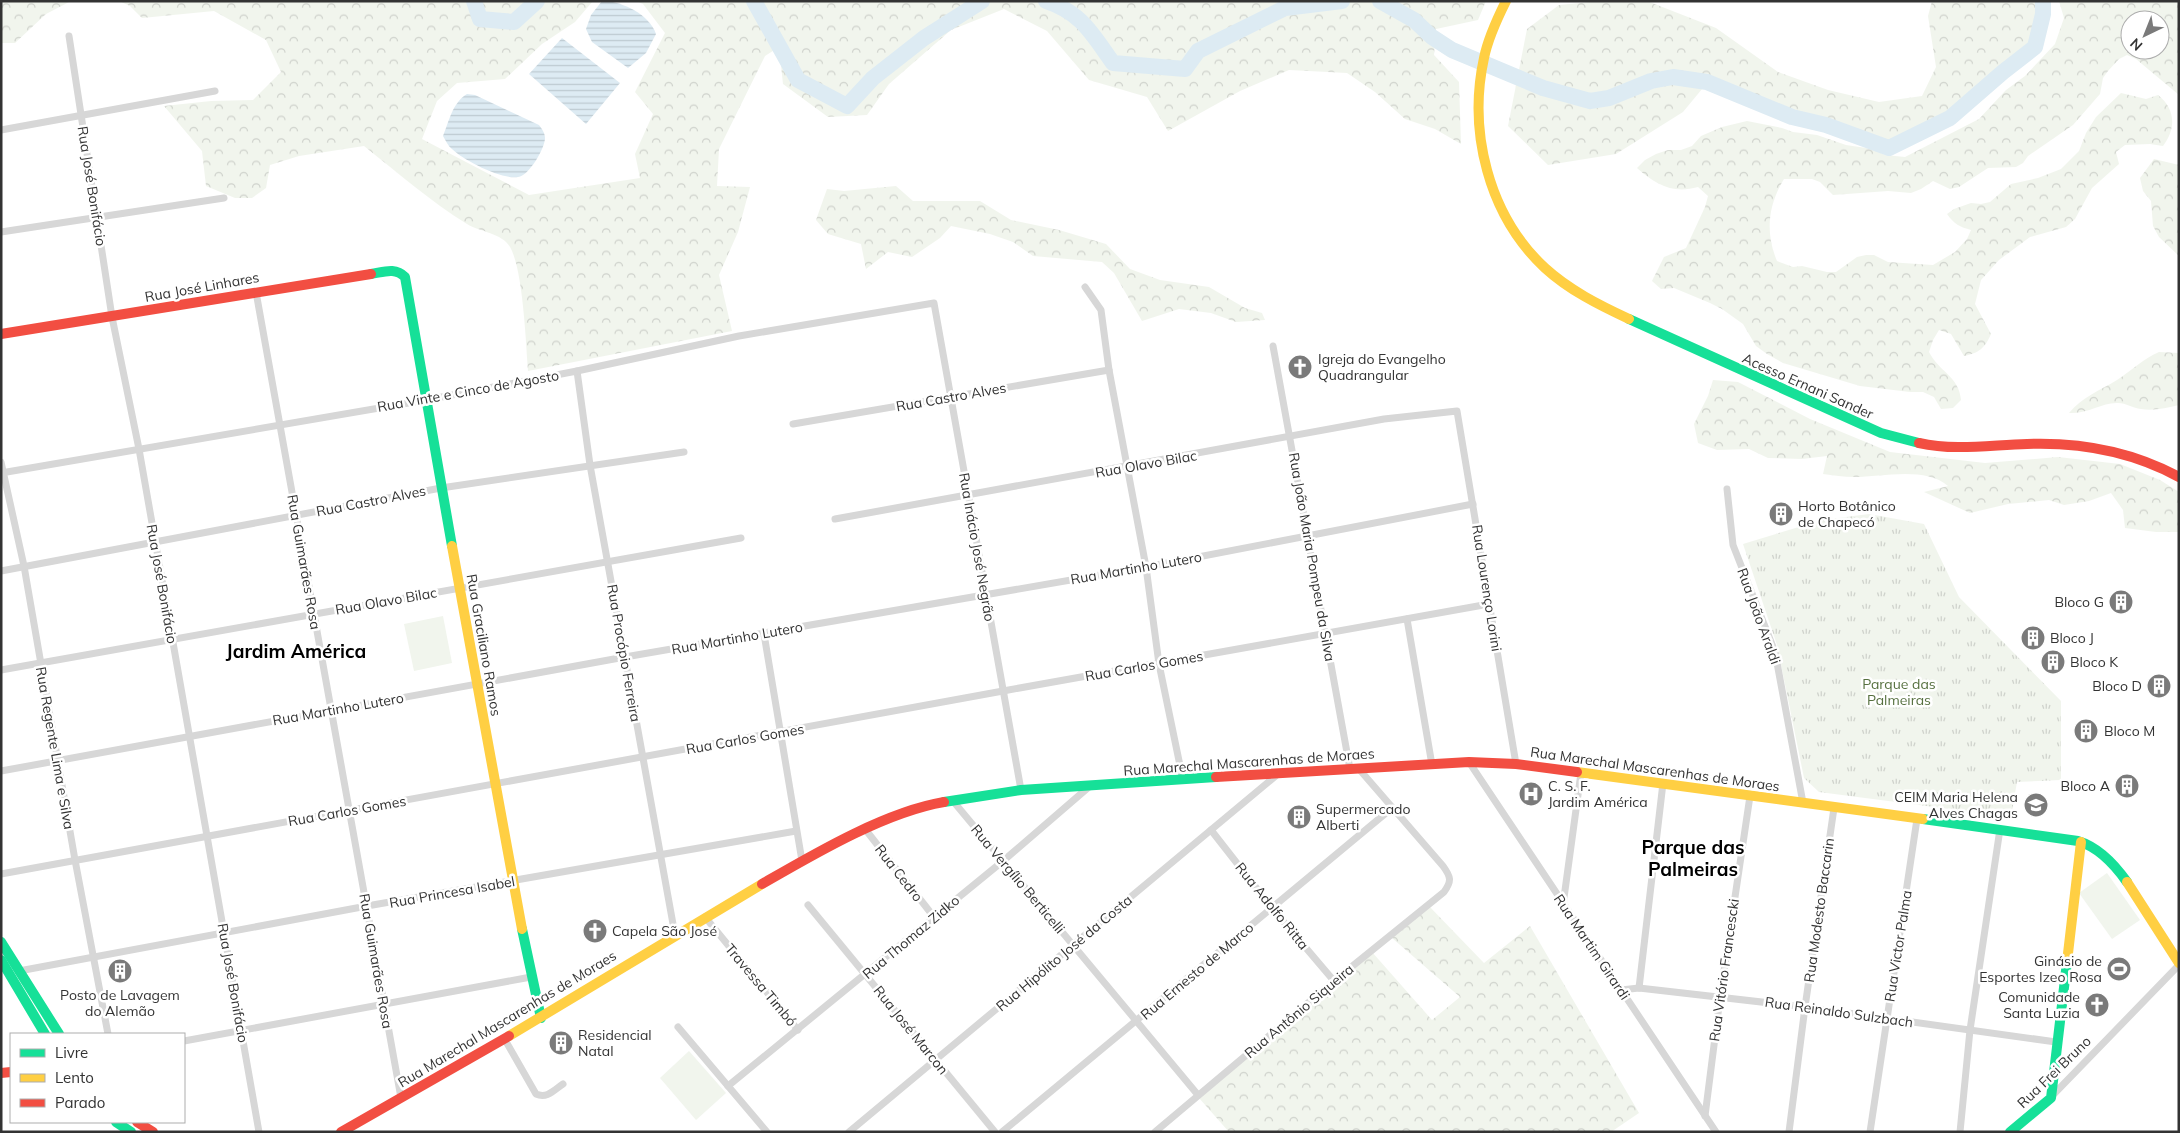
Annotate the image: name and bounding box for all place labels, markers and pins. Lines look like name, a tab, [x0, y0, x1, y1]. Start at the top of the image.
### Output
place label: Igreja do Evangelho Quadrangular	[1318, 350, 1446, 384]
church icon: Igreja do Evangelho Quadrangular	[1287, 354, 1313, 380]
place label: Horto Botânico de Chapecó	[1798, 497, 1896, 531]
building icon: Horto Botânico de Chapecó	[1768, 501, 1794, 527]
building icon: Bloco G	[2108, 589, 2134, 615]
place label: Bloco G	[2054, 593, 2104, 611]
building icon: Bloco J	[2020, 625, 2046, 651]
place label: Bloco J	[2050, 629, 2094, 647]
building icon: Bloco K	[2040, 649, 2066, 675]
place label: Bloco K	[2070, 653, 2119, 671]
building icon: Bloco D	[2146, 673, 2172, 699]
place label: Bloco D	[2092, 677, 2142, 695]
building icon: Bloco M	[2073, 718, 2099, 744]
place label: Bloco M	[2104, 722, 2155, 740]
building icon: Bloco A	[2114, 773, 2140, 799]
place label: C. S. F. Jardim América	[1548, 777, 1648, 811]
place label: Bloco A	[2060, 777, 2111, 795]
hospital icon: C. S. F. Jardim América	[1518, 781, 1544, 807]
place label: CEIM Maria Helena Alves Chagas	[1894, 788, 2018, 822]
school or university icon: CEIM Maria Helena Alves Chagas	[2023, 792, 2049, 818]
place label: Supermercado Alberti	[1316, 800, 1410, 834]
building icon: Supermercado Alberti	[1286, 804, 1312, 830]
church icon: Capela São José	[582, 918, 608, 944]
place label: Capela São José	[612, 922, 717, 940]
place label: Ginásio de Esportes Izeo Rosa	[1979, 952, 2102, 986]
sports icon: Ginásio de Esportes Izeo Rosa	[2106, 956, 2132, 982]
building icon: Posto de Lavagem do Alemão	[107, 958, 133, 984]
place label: Posto de Lavagem do Alemão	[60, 986, 180, 1020]
place label: Comunidade Santa Luzia	[1998, 988, 2080, 1022]
church icon: Comunidade Santa Luzia	[2084, 992, 2110, 1018]
place label: Residencial Natal	[578, 1026, 652, 1060]
building icon: Residencial Natal	[548, 1030, 574, 1056]

